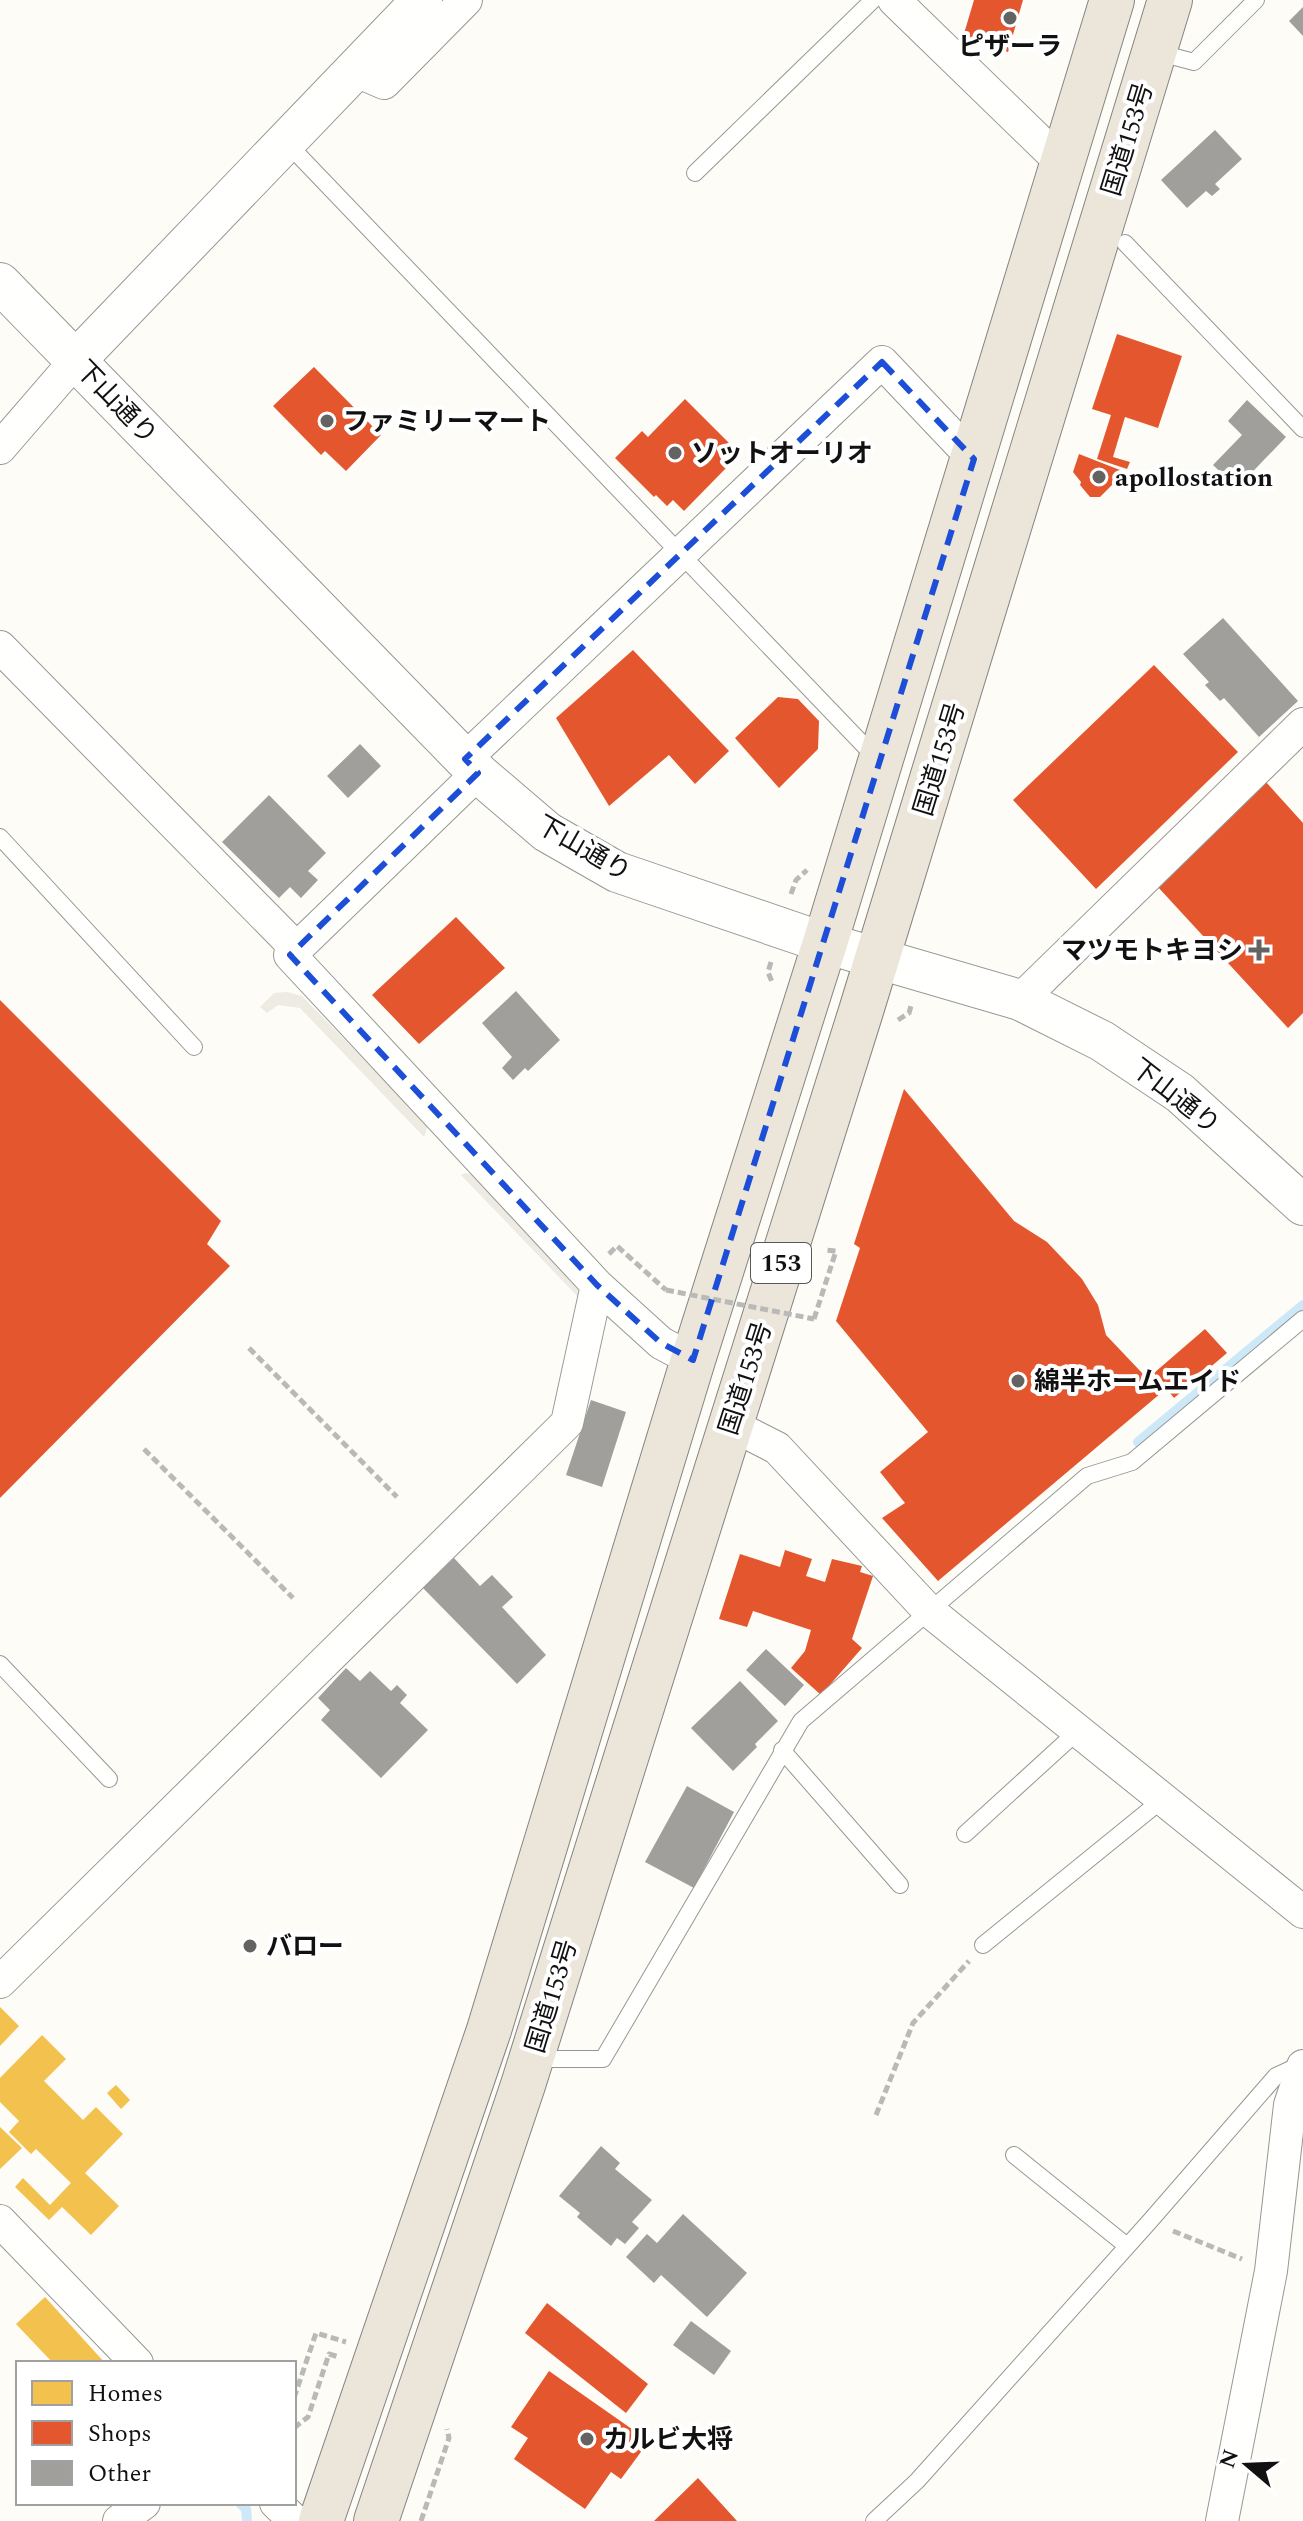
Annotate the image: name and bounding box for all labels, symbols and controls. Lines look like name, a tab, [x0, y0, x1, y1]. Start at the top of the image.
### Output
marker: ピザーラ	[1001, 9, 1019, 27]
place label: ピザーラ	[958, 27, 1062, 67]
street label: 国道153号	[1092, 77, 1164, 201]
street label: 下山通り	[66, 351, 167, 454]
place label: ファミリーマート	[343, 402, 551, 442]
marker: ファミリーマート	[318, 412, 336, 430]
place label: ソットオーリオ	[691, 434, 873, 474]
marker: ソットオーリオ	[666, 444, 684, 462]
place label: apollostation	[1115, 458, 1273, 498]
marker: apollostation	[1090, 468, 1108, 486]
street label: 国道153号	[904, 697, 976, 821]
street label: 下山通り	[528, 806, 639, 892]
place label: マツモトキヨシ	[1061, 931, 1243, 971]
marker: マツモトキヨシ	[1250, 941, 1268, 959]
street label: 下山通り	[1122, 1049, 1229, 1145]
road number: 153	[751, 1243, 811, 1283]
street label: 国道153号	[709, 1316, 783, 1440]
place label: 綿半ホームエイド	[1034, 1362, 1241, 1402]
marker: 綿半ホームエイド	[1009, 1372, 1027, 1390]
place label: バロー	[266, 1927, 344, 1967]
street label: 国道153号	[516, 1934, 588, 2058]
marker: バロー	[241, 1937, 259, 1955]
legend	[16, 2361, 296, 2505]
text: Homes	[88, 2376, 163, 2412]
text: Shops	[88, 2416, 152, 2452]
place label: カルビ大将	[603, 2420, 733, 2460]
north arrow	[1207, 2425, 1287, 2505]
marker: カルビ大将	[578, 2430, 596, 2448]
text: N	[1211, 2445, 1248, 2473]
text: Other	[88, 2456, 151, 2492]

